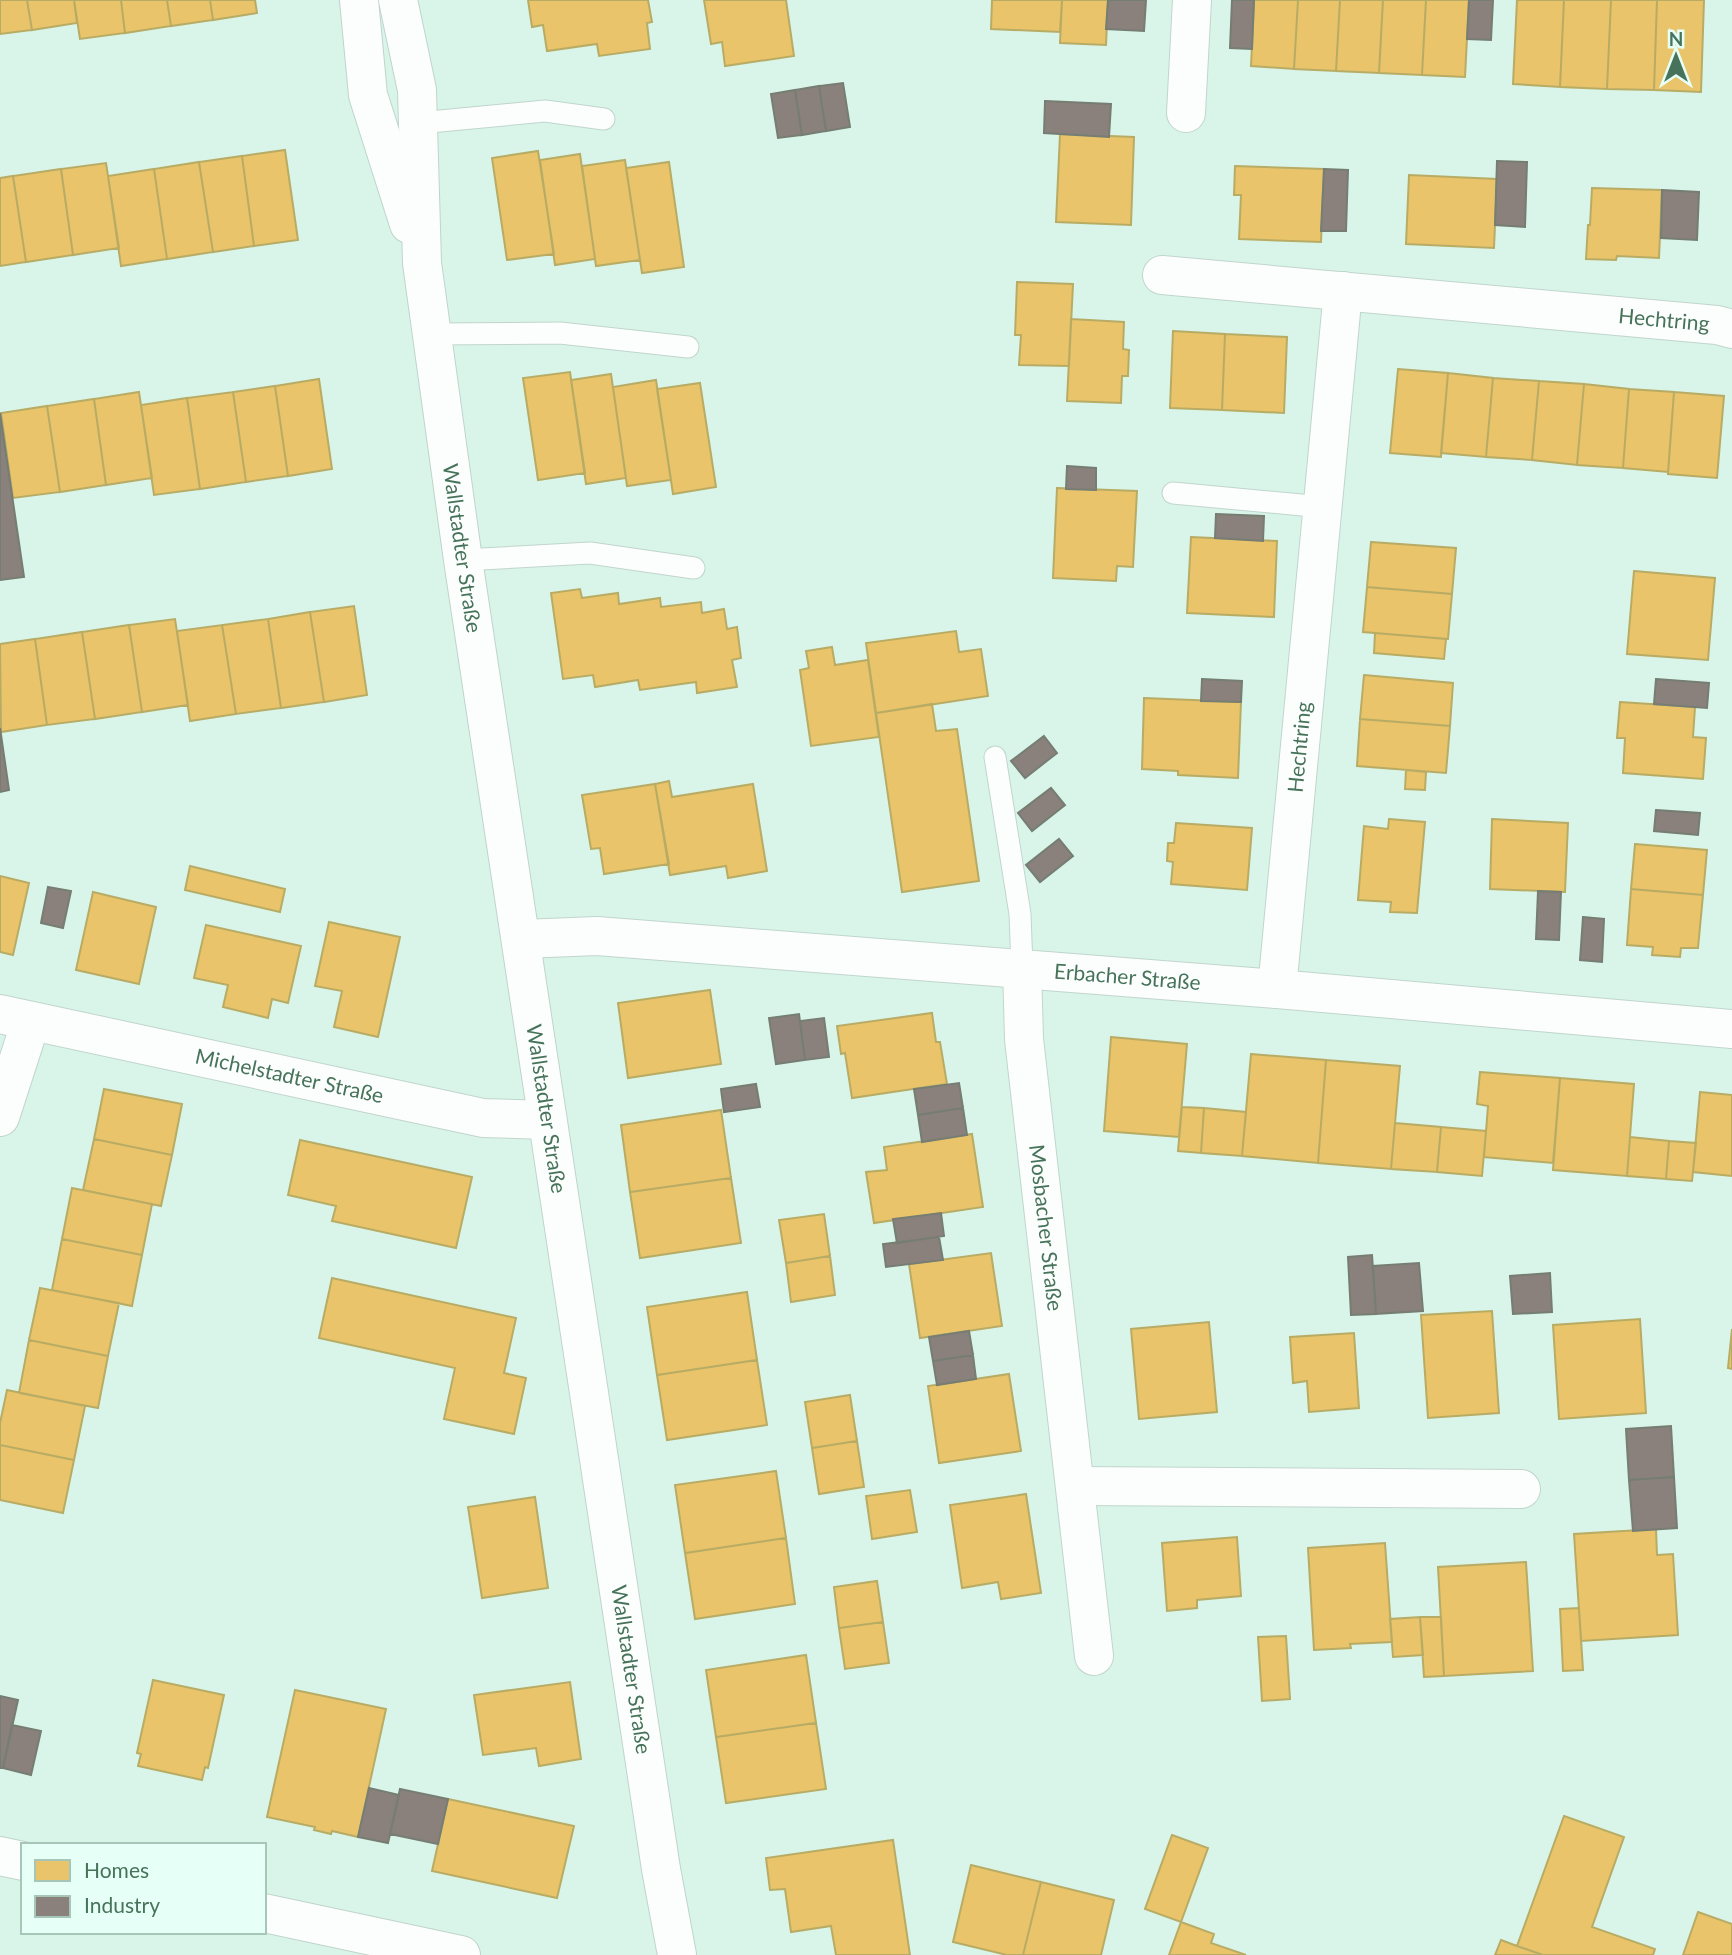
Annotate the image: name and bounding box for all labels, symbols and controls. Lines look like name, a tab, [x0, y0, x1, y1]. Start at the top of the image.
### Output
north arrow	[1641, 21, 1711, 91]
text: N	[1669, 27, 1683, 50]
street label: Hechtring	[1618, 302, 1711, 335]
street label: Wallstadter Straße	[439, 462, 488, 634]
street label: Hechtring	[1282, 700, 1315, 794]
street label: Erbacher Straße	[1053, 958, 1202, 994]
street label: Wallstadter Straße	[522, 1022, 573, 1195]
street label: Michelstadter Straße	[193, 1042, 386, 1107]
street label: Mosbacher Straße	[1025, 1143, 1069, 1312]
street label: Wallstadter Straße	[607, 1583, 657, 1755]
legend	[21, 1843, 266, 1934]
text: Homes	[84, 1857, 149, 1882]
text: Industry	[84, 1892, 160, 1917]

